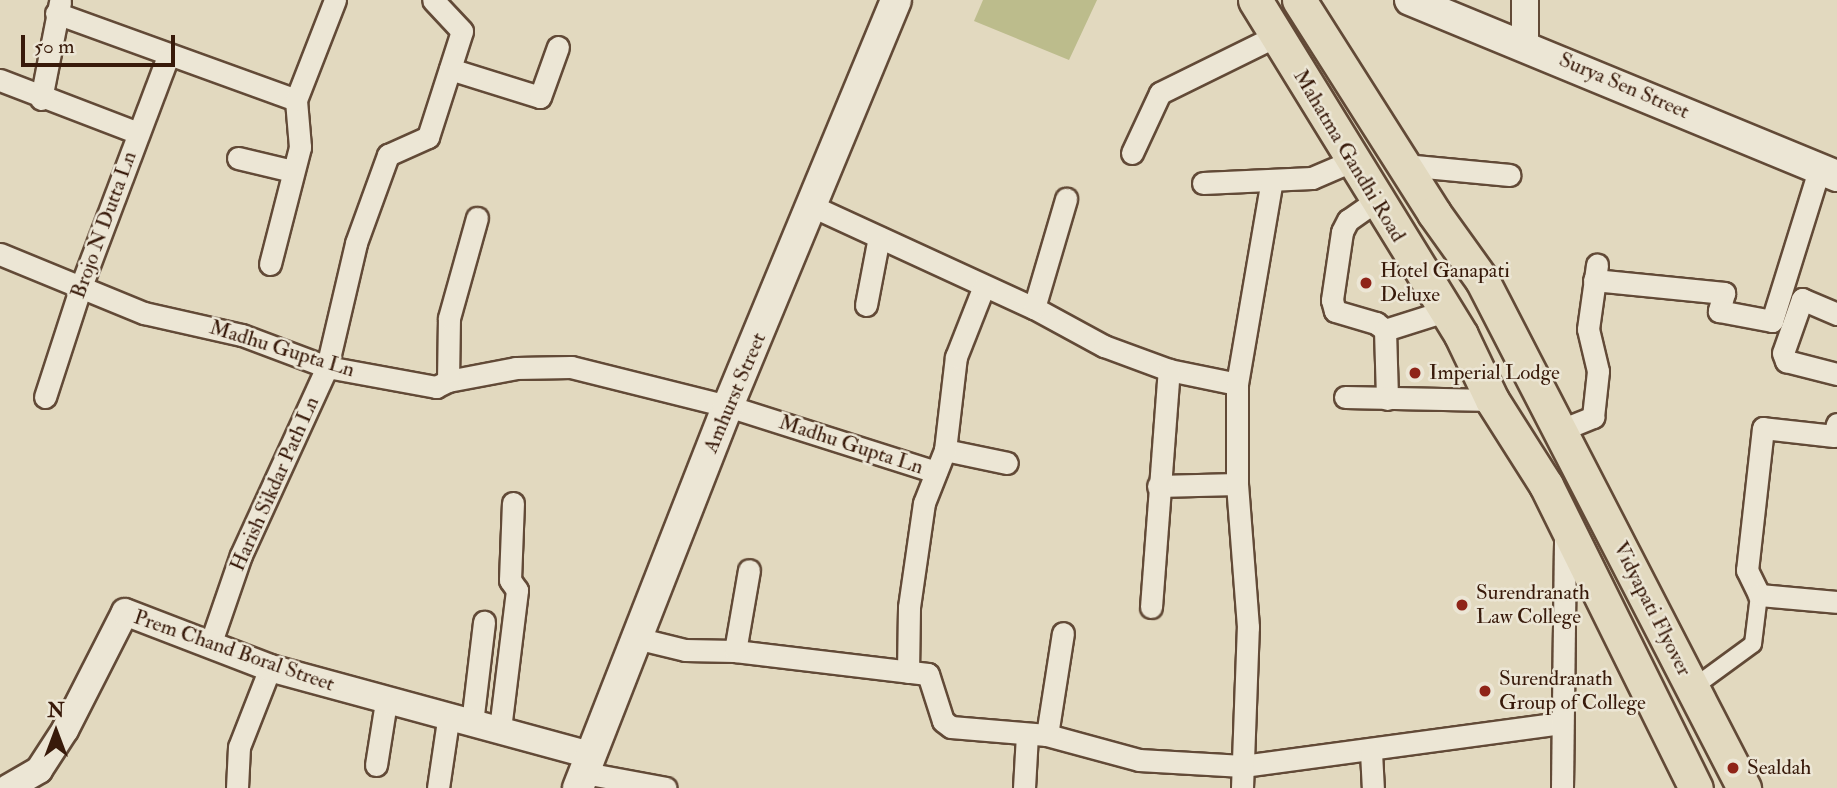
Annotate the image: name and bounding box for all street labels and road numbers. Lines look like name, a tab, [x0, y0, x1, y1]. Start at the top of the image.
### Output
street label: Surya Sen Street	[1555, 47, 1693, 125]
street label: Mahatma Gandhi Road	[1287, 65, 1411, 247]
street label: Brojo N Dutta Ln	[66, 148, 142, 302]
street label: Madhu Gupta Ln	[206, 315, 358, 383]
street label: Amhurst Street	[698, 329, 772, 457]
street label: Harish Sikdar Path Ln	[225, 393, 325, 575]
street label: Madhu Gupta Ln	[776, 410, 926, 480]
street label: Vidyapati Flyover	[1607, 538, 1697, 680]
street label: Prem Chand Boral Street	[130, 605, 338, 697]

